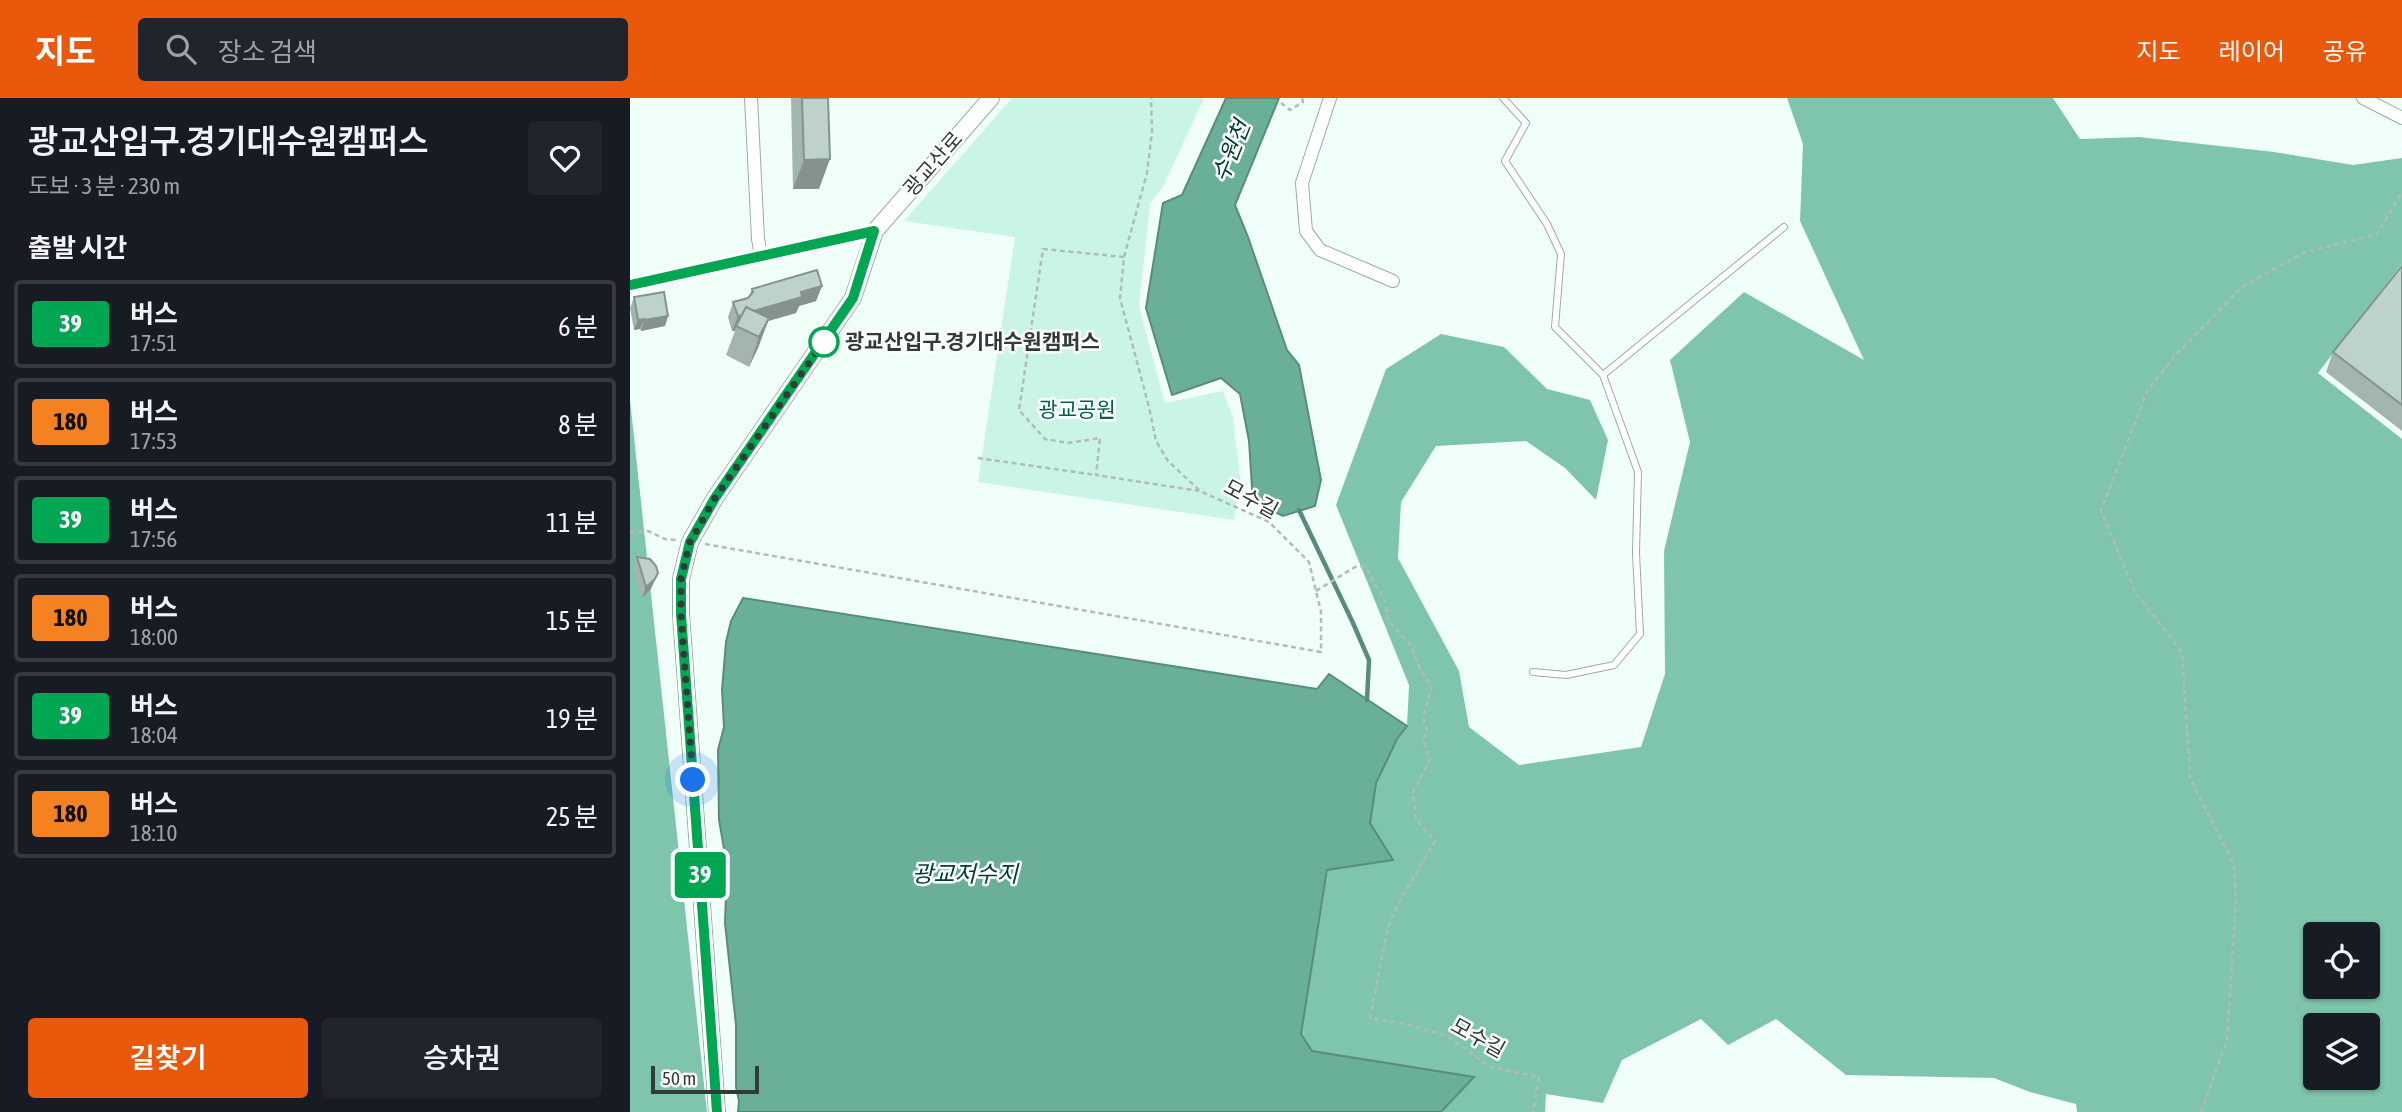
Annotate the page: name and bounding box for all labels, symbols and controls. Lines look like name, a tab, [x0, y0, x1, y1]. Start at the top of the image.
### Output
search box	[138, 18, 628, 81]
icon: search	[162, 30, 200, 68]
text: 지도	[35, 32, 96, 70]
text: 장소 검색	[218, 37, 317, 67]
text: 지도	[2136, 38, 2181, 65]
text: 레이어	[2219, 38, 2285, 65]
text: 공유	[2323, 38, 2367, 65]
water label: 수원천	[1207, 114, 1256, 185]
button: heart	[528, 121, 602, 195]
text: 광교산입구.경기대수원캠퍼스	[28, 122, 429, 160]
street label: 광교산로	[898, 126, 967, 200]
text: 도보 · 3 분 · 230 m	[28, 173, 180, 199]
text: 출발 시간	[28, 233, 127, 263]
text: 버스	[130, 299, 178, 329]
text: 39	[59, 310, 82, 337]
text: 6 분	[558, 312, 598, 342]
marker: 광교산입구.경기대수원캠퍼스	[809, 327, 839, 357]
place label: 광교산입구.경기대수원캠퍼스	[845, 329, 1100, 353]
text: 17:51	[130, 330, 177, 356]
text: 버스	[130, 397, 178, 427]
park label: 광교공원	[1038, 397, 1116, 421]
text: 180	[54, 408, 87, 435]
text: 8 분	[558, 410, 598, 440]
text: 17:53	[130, 428, 177, 454]
street label: 모수길	[1220, 474, 1283, 522]
text: 버스	[130, 495, 178, 525]
text: 39	[59, 506, 82, 533]
text: 11 분	[546, 508, 598, 538]
text: 17:56	[130, 526, 177, 552]
text: 버스	[130, 593, 178, 623]
text: 180	[54, 604, 87, 631]
text: 15 분	[546, 606, 598, 636]
text: 18:00	[130, 624, 178, 650]
text: 버스	[130, 691, 178, 721]
text: 39	[59, 702, 82, 729]
text: 19 분	[546, 704, 598, 734]
text: 18:04	[130, 722, 178, 748]
your location	[675, 762, 710, 797]
text: 버스	[130, 789, 178, 819]
text: 180	[54, 800, 87, 827]
text: 25 분	[546, 802, 598, 832]
text: 18:10	[130, 820, 177, 846]
line badge: 39	[668, 852, 732, 898]
text: 39	[689, 861, 711, 888]
water label: 광교저수지	[912, 861, 1020, 887]
map controls	[2303, 922, 2380, 1090]
button: locate	[2303, 922, 2380, 999]
street label: 모수길	[1447, 1013, 1510, 1062]
button: layers	[2303, 1013, 2380, 1090]
button: 길찾기	[28, 1018, 308, 1098]
button: 승차권	[322, 1018, 602, 1098]
scale bar	[651, 1063, 760, 1095]
text: 50 m	[662, 1067, 696, 1089]

